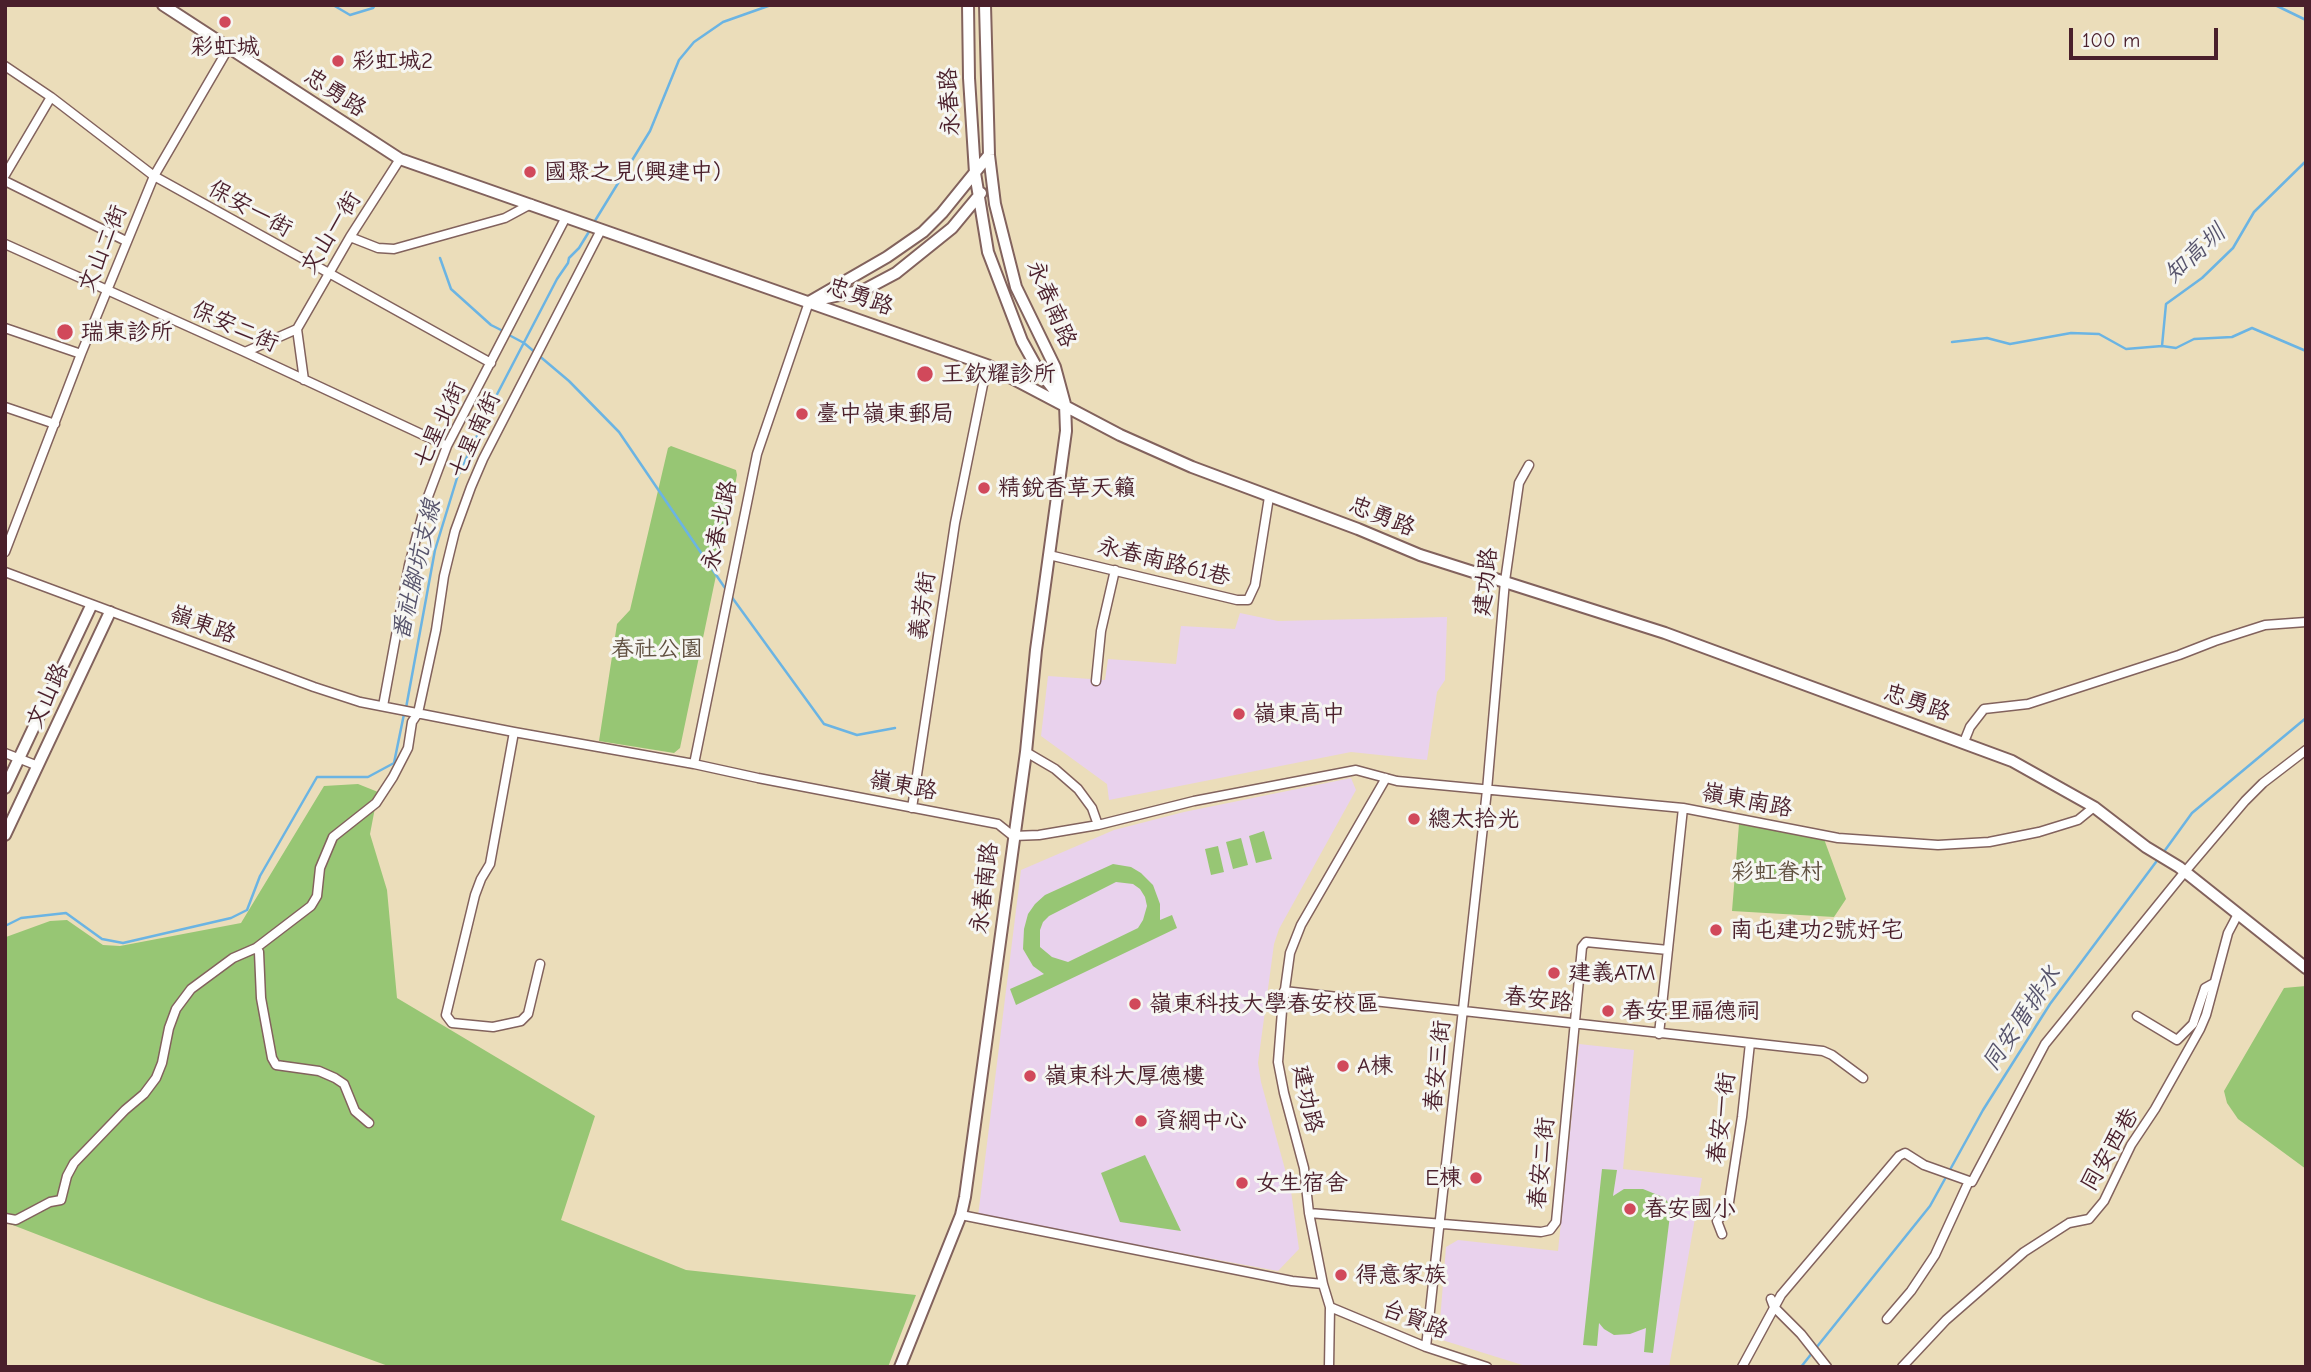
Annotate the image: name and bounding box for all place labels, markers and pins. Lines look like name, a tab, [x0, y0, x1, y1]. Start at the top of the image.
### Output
marker: 彩虹城	[217, 14, 233, 30]
place label: 彩虹城	[191, 33, 259, 61]
place label: 彩虹城2	[352, 47, 433, 75]
marker: 彩虹城2	[330, 53, 346, 69]
place label: 國聚之見(興建中)	[544, 158, 721, 186]
marker: 國聚之見(興建中)	[522, 164, 538, 180]
place label: 瑞東診所	[81, 318, 173, 346]
marker: 瑞東診所	[55, 322, 75, 342]
place label: 王欽耀診所	[941, 360, 1056, 388]
marker: 王欽耀診所	[915, 364, 935, 384]
place label: 臺中嶺東郵局	[816, 400, 954, 428]
marker: 臺中嶺東郵局	[794, 406, 810, 422]
place label: 精銳香草天籟	[998, 474, 1136, 502]
marker: 精銳香草天籟	[976, 480, 992, 496]
place label: 嶺東高中	[1253, 700, 1345, 728]
marker: 嶺東高中	[1231, 706, 1247, 722]
place label: 總太拾光	[1428, 805, 1520, 833]
marker: 總太拾光	[1406, 811, 1422, 827]
place label: 南屯建功2號好宅	[1730, 916, 1903, 944]
marker: 南屯建功2號好宅	[1708, 922, 1724, 938]
place label: 建義ATM	[1568, 959, 1655, 987]
marker: 建義ATM	[1546, 965, 1562, 981]
place label: 嶺東科技大學春安校區	[1149, 990, 1379, 1018]
marker: 嶺東科技大學春安校區	[1127, 996, 1143, 1012]
place label: 春安里福德祠	[1622, 997, 1760, 1025]
marker: 春安里福德祠	[1600, 1003, 1616, 1019]
place label: A棟	[1357, 1052, 1393, 1080]
marker: A棟	[1335, 1058, 1351, 1074]
place label: 嶺東科大厚德樓	[1044, 1062, 1205, 1090]
marker: 嶺東科大厚德樓	[1022, 1068, 1038, 1084]
place label: 資網中心	[1155, 1107, 1247, 1135]
marker: 資網中心	[1133, 1113, 1149, 1129]
place label: E棟	[1425, 1164, 1462, 1192]
place label: 女生宿舍	[1256, 1169, 1348, 1197]
marker: E棟	[1468, 1170, 1484, 1186]
marker: 女生宿舍	[1234, 1175, 1250, 1191]
place label: 春安國小	[1644, 1195, 1736, 1223]
marker: 春安國小	[1622, 1201, 1638, 1217]
place label: 得意家族	[1355, 1261, 1447, 1289]
marker: 得意家族	[1333, 1267, 1349, 1283]

